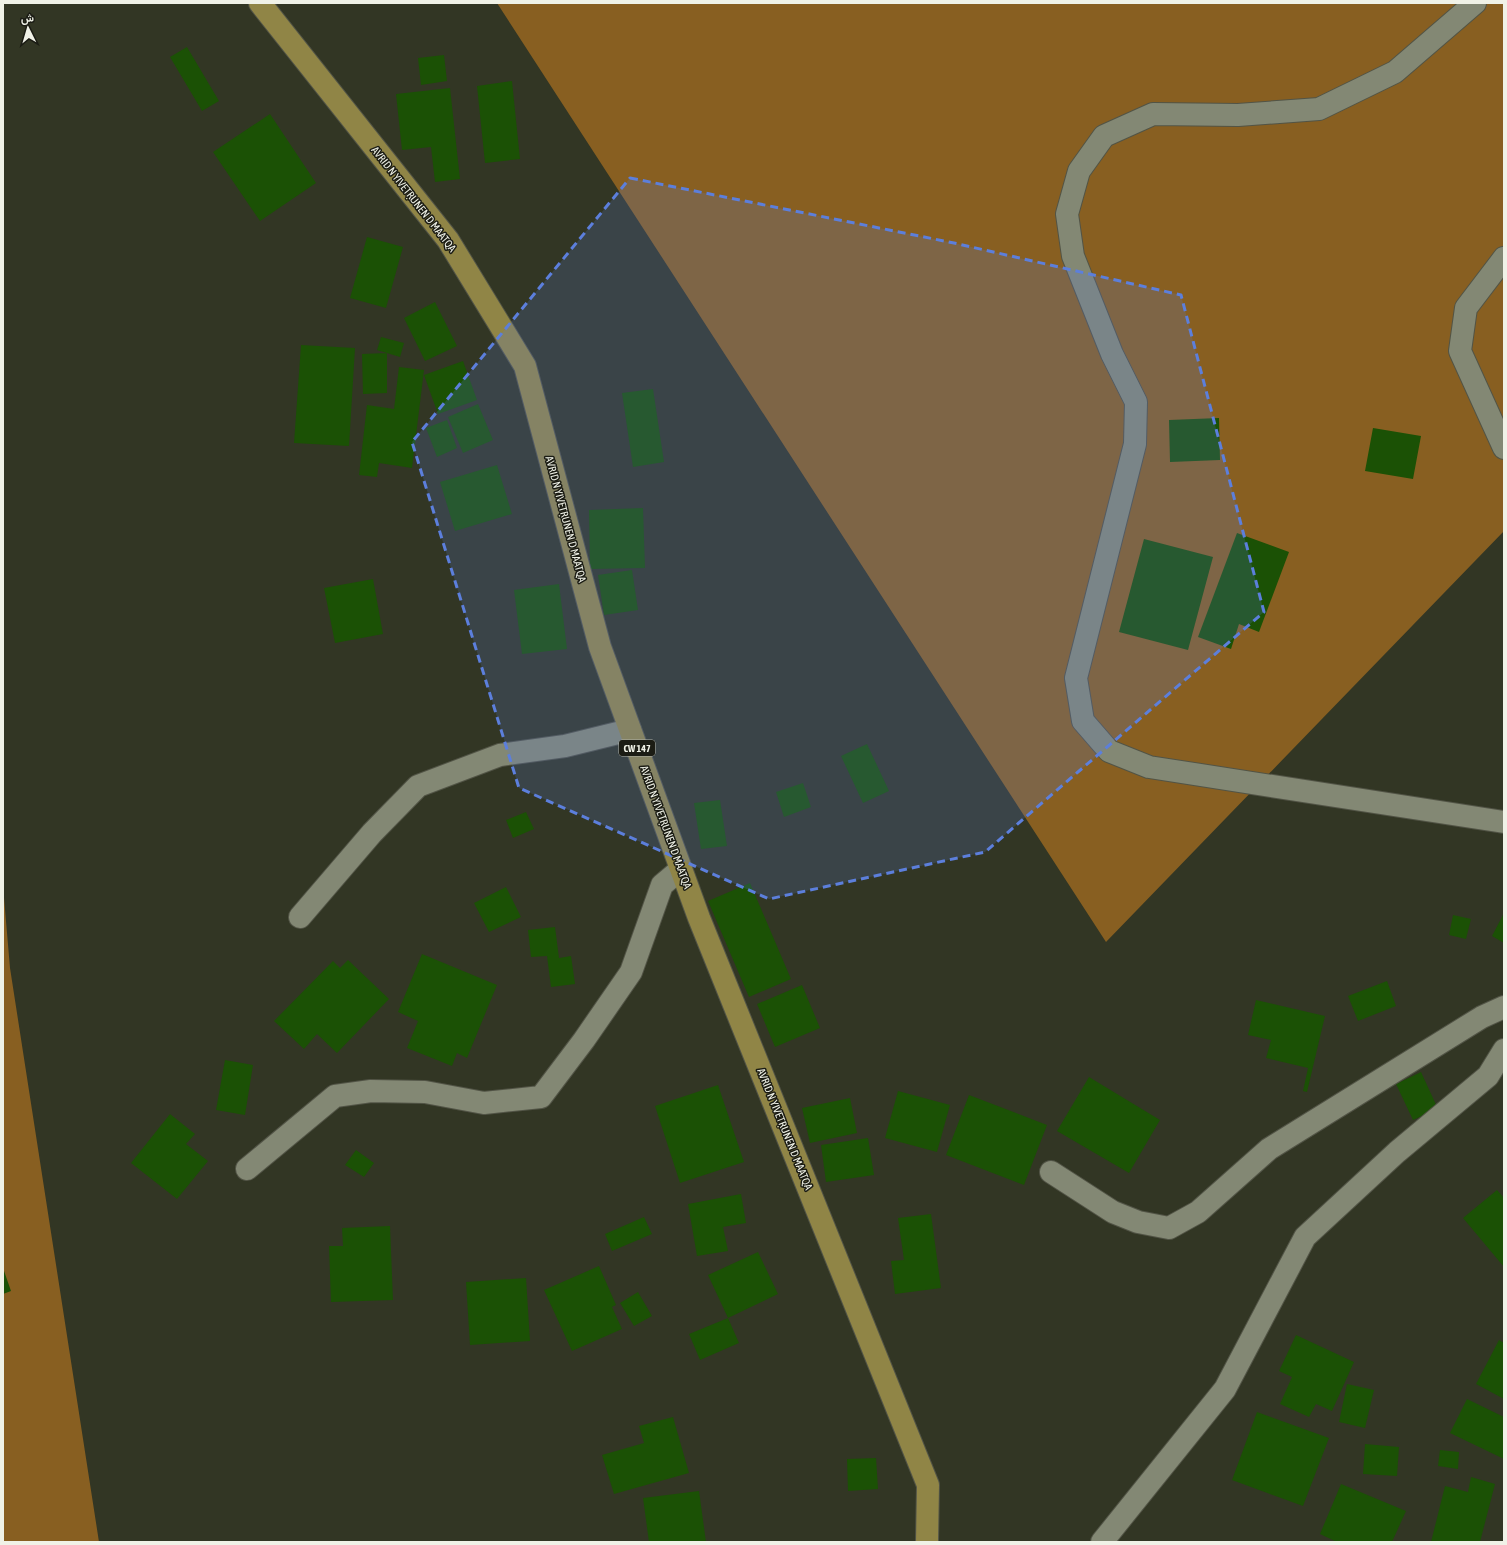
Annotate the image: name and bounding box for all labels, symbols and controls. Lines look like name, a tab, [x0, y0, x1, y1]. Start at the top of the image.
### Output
north arrow	[8, 8, 48, 48]
text: ش	[20, 11, 34, 26]
street label: AVRID N YIVETṚUNEN D MAATQA	[368, 144, 459, 255]
street label: AVRID N YIVETṚUNEN D MAATQA	[542, 455, 589, 584]
road number: CW 147	[619, 740, 655, 756]
street label: AVRID N YIVETṚUNEN D MAATQA	[637, 764, 694, 891]
street label: AVRID N YIVETṚUNEN D MAATQA	[754, 1066, 815, 1192]

